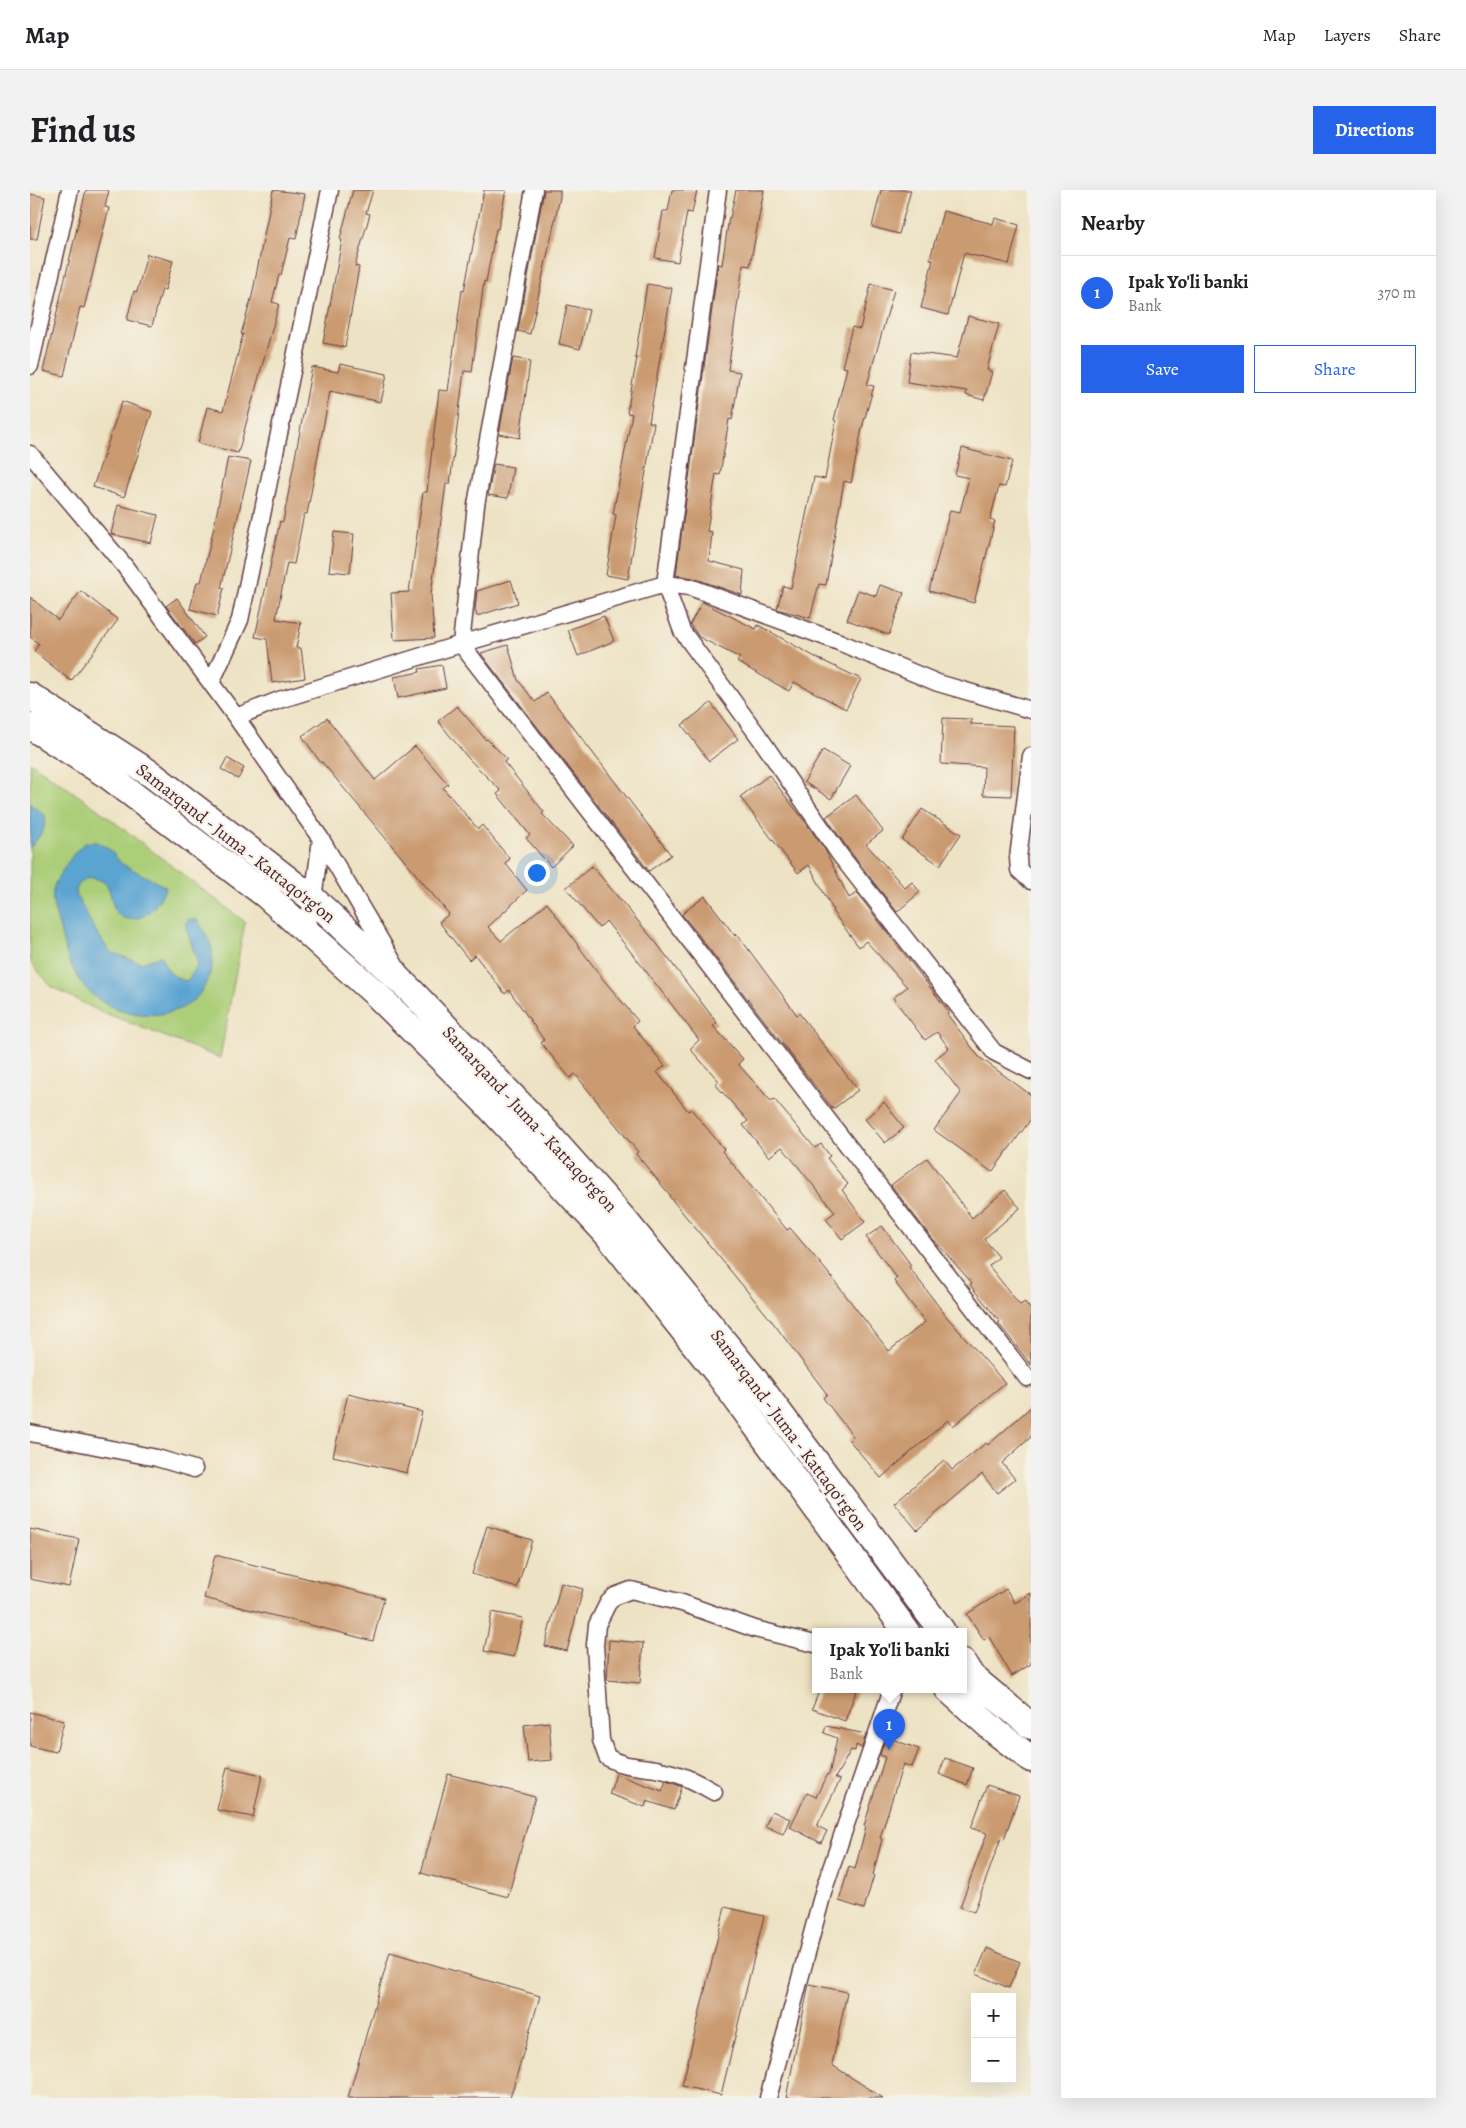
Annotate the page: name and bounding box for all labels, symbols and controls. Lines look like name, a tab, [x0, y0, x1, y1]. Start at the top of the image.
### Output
text: Map	[25, 19, 69, 51]
text: Map	[1263, 23, 1296, 47]
text: Layers	[1324, 23, 1371, 47]
text: Share	[1399, 23, 1441, 47]
text: Find us	[30, 106, 136, 154]
button: Directions	[1313, 106, 1436, 154]
text: Nearby	[1081, 209, 1144, 237]
text: Ipak Yo'li banki	[1128, 269, 1249, 295]
text: 1	[1094, 282, 1100, 304]
text: 370 m	[1378, 282, 1416, 304]
text: Bank	[1128, 295, 1162, 317]
button: Save	[1081, 345, 1244, 393]
button: Share	[1254, 345, 1416, 393]
street label: Samarqand - Juma - Kattaqo‘rg‘on	[131, 758, 341, 929]
your location	[524, 860, 550, 886]
street label: Samarqand - Juma - Kattaqo‘rg‘on	[437, 1021, 623, 1218]
street label: Samarqand - Juma - Kattaqo‘rg‘on	[705, 1324, 873, 1536]
popup	[812, 1628, 967, 1693]
text: Ipak Yo'li banki	[829, 1637, 950, 1663]
text: Bank	[829, 1663, 863, 1685]
pin: 1	[873, 1709, 905, 1750]
map controls	[971, 1993, 1016, 2083]
button: +	[971, 1993, 1016, 2038]
button: −	[971, 2038, 1016, 2083]

